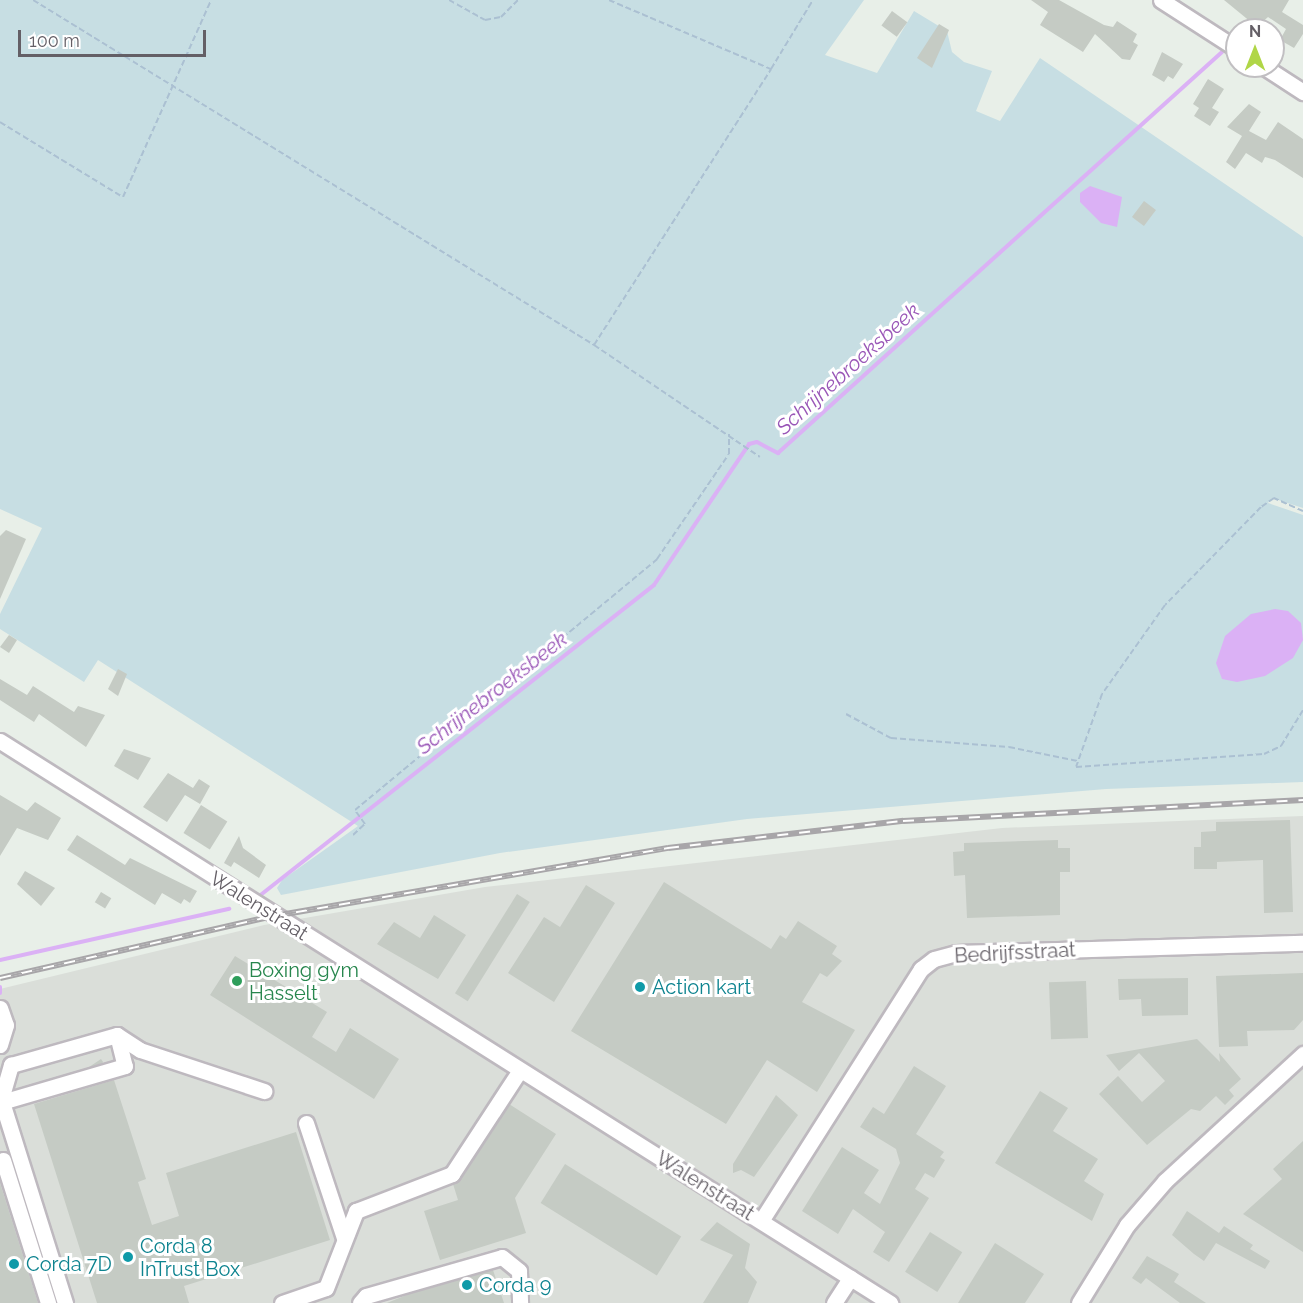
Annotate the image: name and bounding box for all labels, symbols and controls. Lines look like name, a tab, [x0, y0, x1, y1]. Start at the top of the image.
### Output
scale bar	[21, 18, 208, 56]
north arrow	[1225, 18, 1285, 78]
text: N	[1249, 22, 1261, 41]
text: 100 m	[29, 30, 80, 51]
water label: Schrijnebroeksbeek	[771, 298, 925, 440]
water label: Schrijnebroeksbeek	[412, 626, 572, 760]
street label: Walenstraat	[205, 866, 313, 946]
street label: Bedrijfsstraat	[954, 938, 1076, 968]
place label: Boxing gym Hasselt	[249, 958, 359, 1005]
marker: Boxing gym Hasselt	[230, 974, 244, 988]
place label: Action kart	[652, 975, 751, 999]
marker: Action kart	[633, 980, 647, 994]
street label: Walenstraat	[651, 1146, 759, 1226]
place label: Corda 8 InTrust Box	[140, 1234, 240, 1281]
marker: Corda 8 InTrust Box	[121, 1250, 135, 1264]
place label: Corda 7D	[26, 1252, 112, 1276]
marker: Corda 7D	[7, 1257, 21, 1271]
place label: Corda 9	[479, 1273, 552, 1297]
marker: Corda 9	[460, 1278, 474, 1292]

